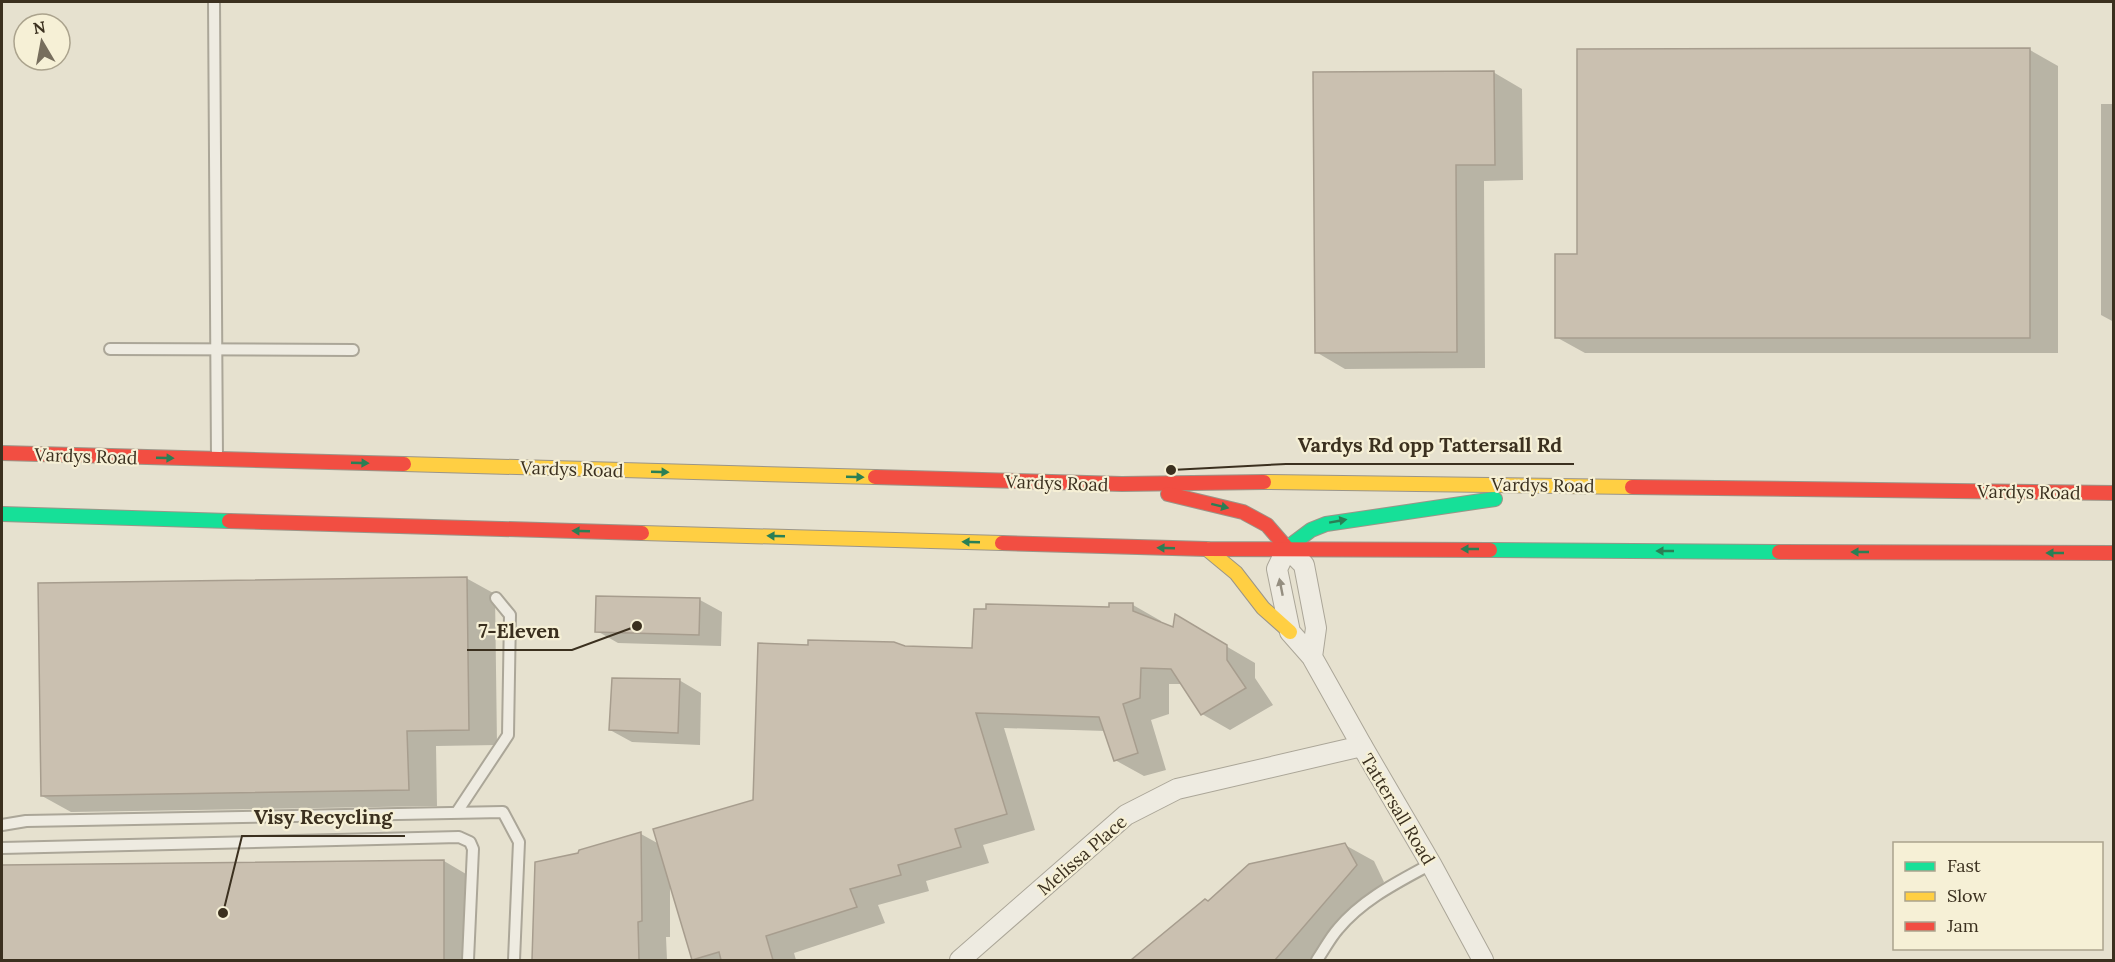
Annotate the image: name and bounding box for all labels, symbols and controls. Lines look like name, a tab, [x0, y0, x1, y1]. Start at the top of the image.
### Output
north arrow	[12, 12, 72, 72]
text: N	[32, 16, 47, 38]
callout: Vardys Rd opp Tattersall Rd	[1286, 426, 1574, 464]
text: Vardys Rd opp Tattersall Rd	[1298, 432, 1562, 457]
street label: Vardys Road	[33, 443, 138, 469]
one-way arrow	[155, 453, 174, 462]
street label: Vardys Road	[519, 456, 624, 482]
one-way arrow	[350, 459, 369, 468]
one-way arrow	[650, 467, 669, 476]
street label: Vardys Road	[1004, 470, 1109, 496]
one-way arrow	[845, 472, 864, 482]
street label: Vardys Road	[1490, 473, 1595, 497]
street label: Vardys Road	[1976, 480, 2081, 504]
one-way arrow	[1211, 502, 1229, 512]
one-way arrow	[1329, 517, 1348, 526]
one-way arrow	[572, 526, 591, 536]
one-way arrow	[767, 532, 786, 541]
one-way arrow	[962, 537, 981, 547]
one-way arrow	[1156, 543, 1175, 552]
one-way arrow	[1461, 545, 1480, 554]
one-way arrow	[1656, 546, 1675, 556]
one-way arrow	[1851, 547, 1870, 557]
one-way arrow	[2046, 548, 2065, 558]
one-way arrow	[1276, 578, 1285, 597]
callout: 7-Eleven	[467, 612, 572, 650]
text: 7-Eleven	[478, 618, 560, 643]
street label: Tattersall Road	[1356, 749, 1440, 869]
callout: Visy Recycling	[242, 798, 405, 836]
text: Visy Recycling	[254, 804, 393, 829]
street label: Melissa Place	[1033, 810, 1132, 900]
legend	[1893, 842, 2103, 950]
text: Fast	[1947, 854, 1981, 877]
text: Slow	[1947, 884, 1987, 907]
text: Jam	[1946, 914, 1979, 937]

